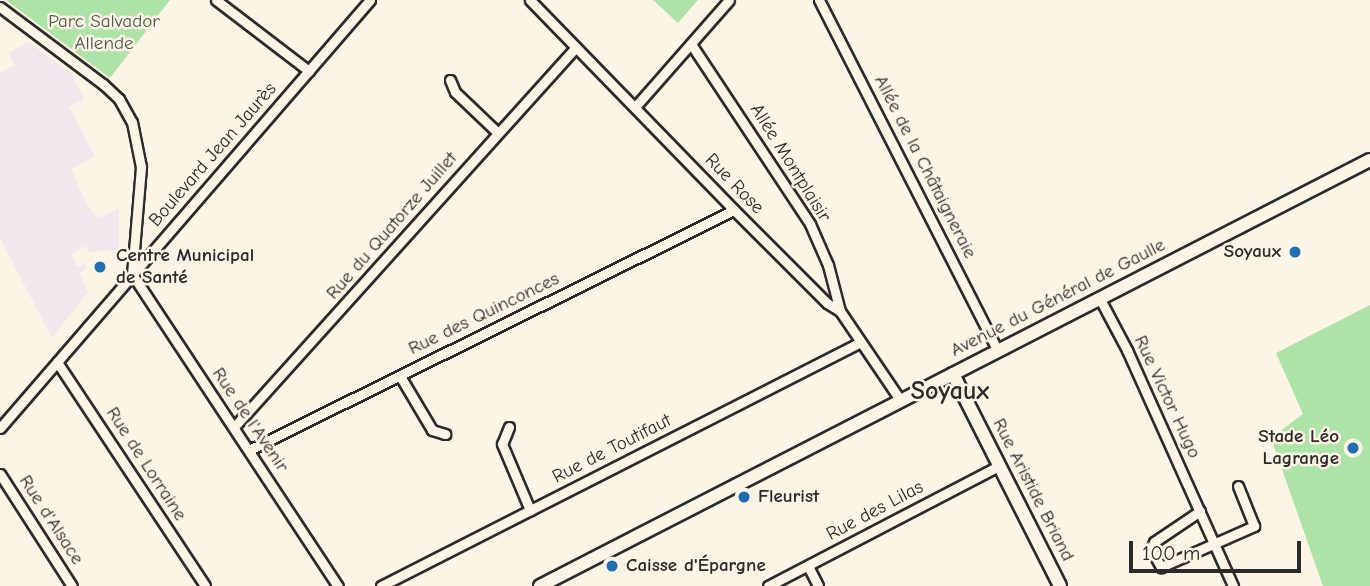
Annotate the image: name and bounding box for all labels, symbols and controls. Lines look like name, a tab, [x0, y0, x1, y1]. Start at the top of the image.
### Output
park label: Parc Salvador Allende	[48, 11, 160, 55]
street label: Allée de la Châtaigneraie	[869, 72, 981, 262]
street label: Boulevard Jean Jaurès	[144, 78, 282, 232]
street label: Allée Montplaisir	[745, 100, 835, 226]
street label: Rue du Quatorze Juillet	[322, 148, 462, 304]
street label: Rue Rose	[700, 149, 768, 219]
street label: Avenue du Général de Gaulle	[947, 234, 1169, 362]
place label: Soyaux	[1224, 241, 1281, 263]
marker: Soyaux	[1287, 244, 1303, 260]
place label: Centre Municipal de Santé	[116, 245, 254, 289]
marker: Centre Municipal de Santé	[90, 257, 110, 277]
street label: Rue des Quinconces	[405, 268, 563, 360]
street label: Rue Victor Hugo	[1129, 332, 1205, 462]
street label: Rue de l'Avenir	[207, 363, 293, 477]
district label: Soyaux	[911, 376, 989, 408]
street label: Rue de Lorraine	[101, 403, 191, 525]
street label: Rue de Toutifaut	[549, 409, 675, 489]
street label: Rue Aristide Briand	[987, 415, 1079, 565]
place label: Stade Léo Lagrange	[1258, 426, 1339, 470]
marker: Stade Léo Lagrange	[1345, 440, 1361, 456]
street label: Rue d'Alsace	[14, 471, 88, 569]
street label: Rue des Lilas	[823, 476, 927, 546]
place label: Fleurist	[758, 486, 819, 508]
marker: Fleurist	[736, 489, 752, 505]
scale bar	[1132, 526, 1304, 570]
text: 100 m	[1142, 541, 1200, 565]
place label: Caisse d'Épargne	[626, 555, 766, 577]
marker: Caisse d'Épargne	[604, 558, 620, 574]

